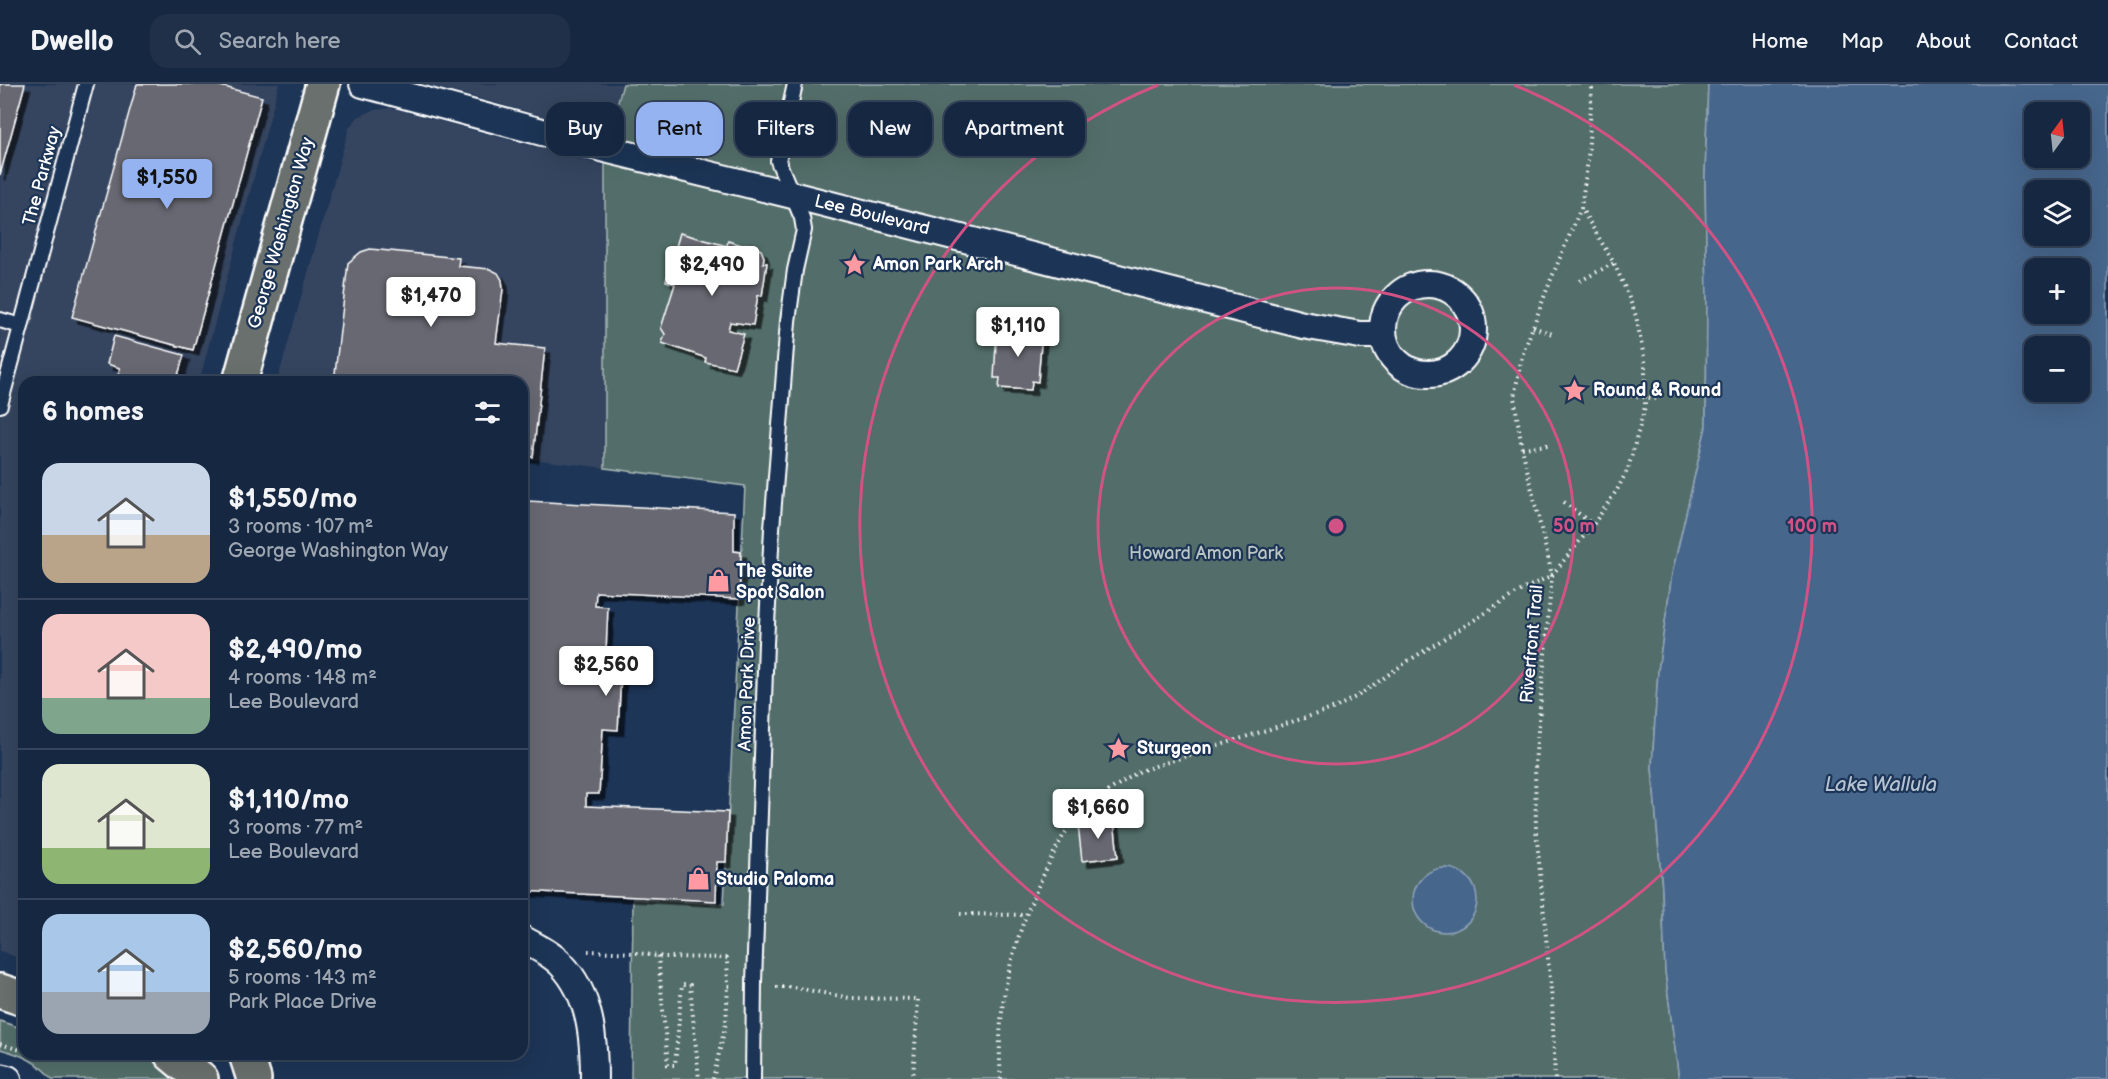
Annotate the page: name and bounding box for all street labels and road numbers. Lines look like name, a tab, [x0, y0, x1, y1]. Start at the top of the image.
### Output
street label: The Parkway	[19, 123, 66, 228]
street label: George Washington Way	[244, 134, 319, 331]
street label: Lee Boulevard	[812, 191, 932, 239]
street label: Riverfront Trail	[1516, 584, 1548, 704]
street label: Amon Park Drive	[734, 616, 760, 752]

